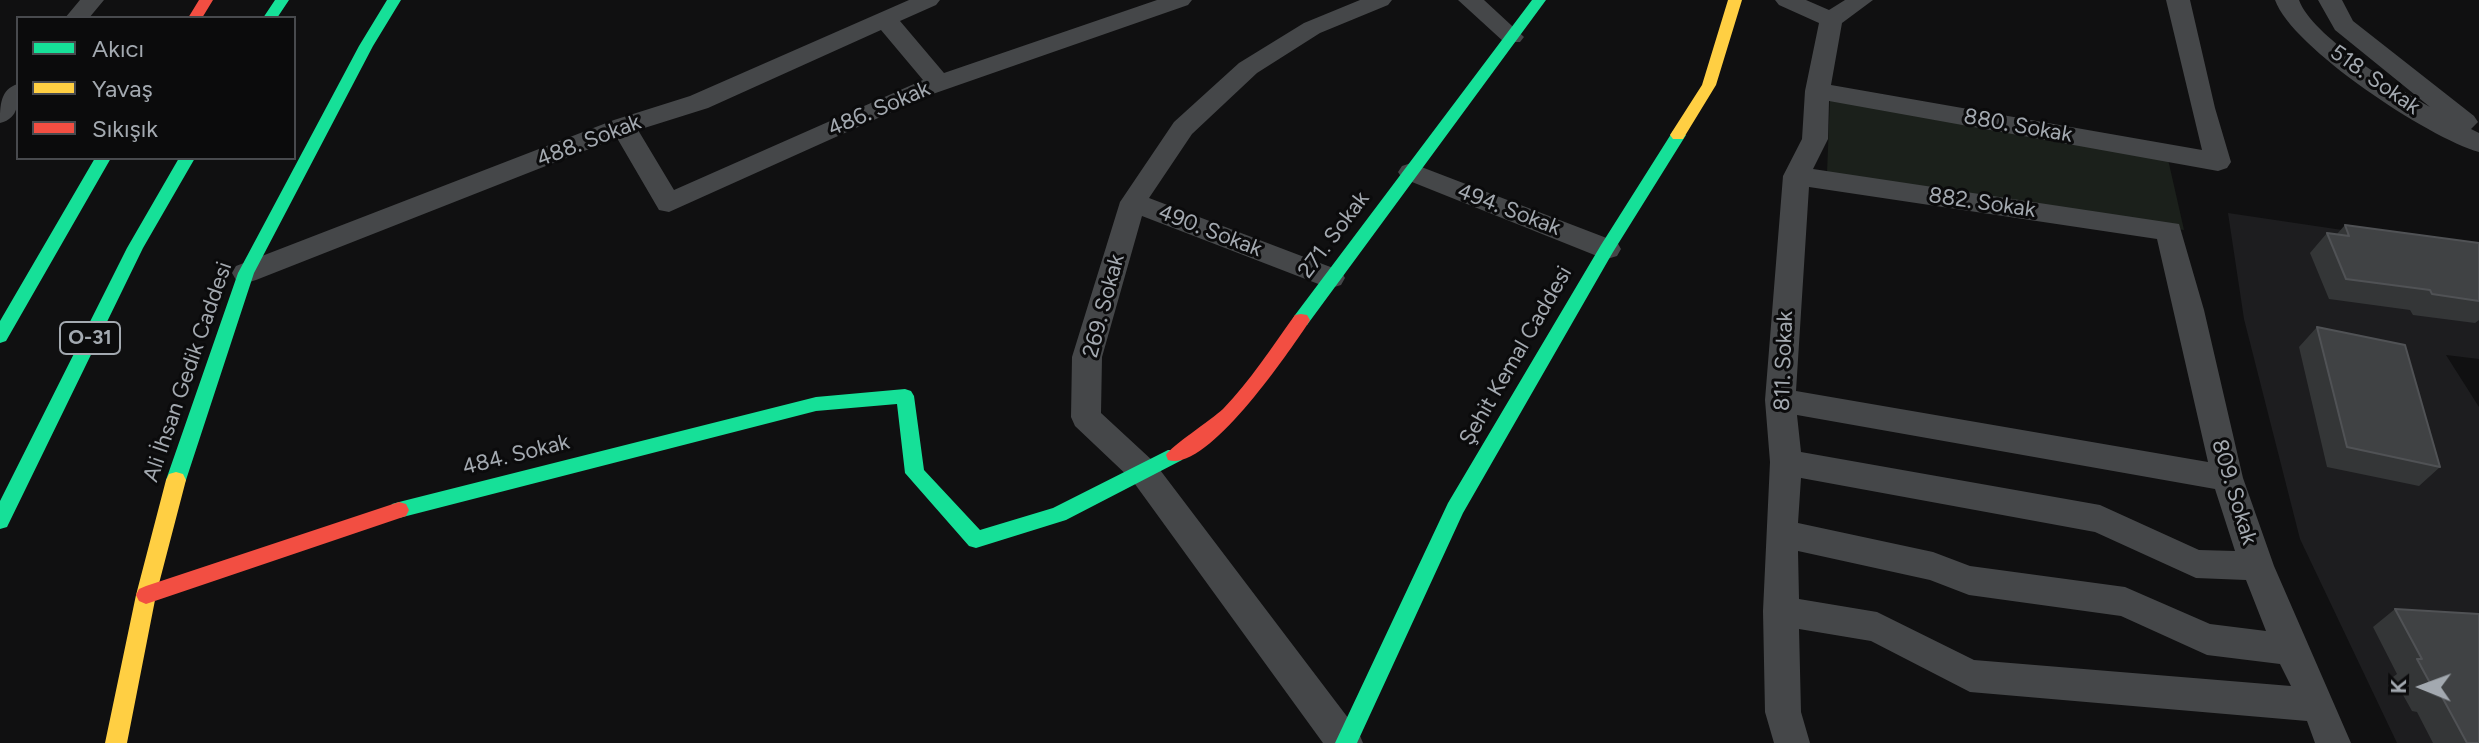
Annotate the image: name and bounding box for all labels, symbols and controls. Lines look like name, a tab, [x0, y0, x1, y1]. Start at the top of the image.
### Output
legend	[16, 16, 296, 160]
text: Akıcı	[92, 34, 144, 63]
street label: 518. Sokak	[2325, 39, 2425, 121]
text: Yavaş	[92, 74, 153, 103]
street label: 486. Sokak	[824, 76, 934, 142]
street label: 880. Sokak	[1962, 103, 2074, 149]
street label: 488. Sokak	[533, 109, 645, 173]
text: Sıkışık	[92, 114, 158, 143]
street label: 494. Sokak	[1454, 178, 1564, 242]
street label: 882. Sokak	[1927, 182, 2037, 224]
street label: 271. Sokak	[1293, 186, 1375, 284]
street label: 490. Sokak	[1154, 199, 1266, 263]
street label: 269. Sokak	[1078, 251, 1130, 361]
street label: Ali İhsan Gedik Caddesi	[138, 259, 238, 485]
street label: Şehit Kemal Caddesi	[1454, 262, 1578, 450]
street label: 811. Sokak	[1769, 310, 1799, 412]
road number: O-31	[60, 322, 120, 354]
street label: 484. Sokak	[460, 429, 572, 481]
street label: 809. Sokak	[2205, 436, 2263, 548]
north arrow	[2383, 647, 2463, 727]
text: K	[2385, 679, 2412, 694]

